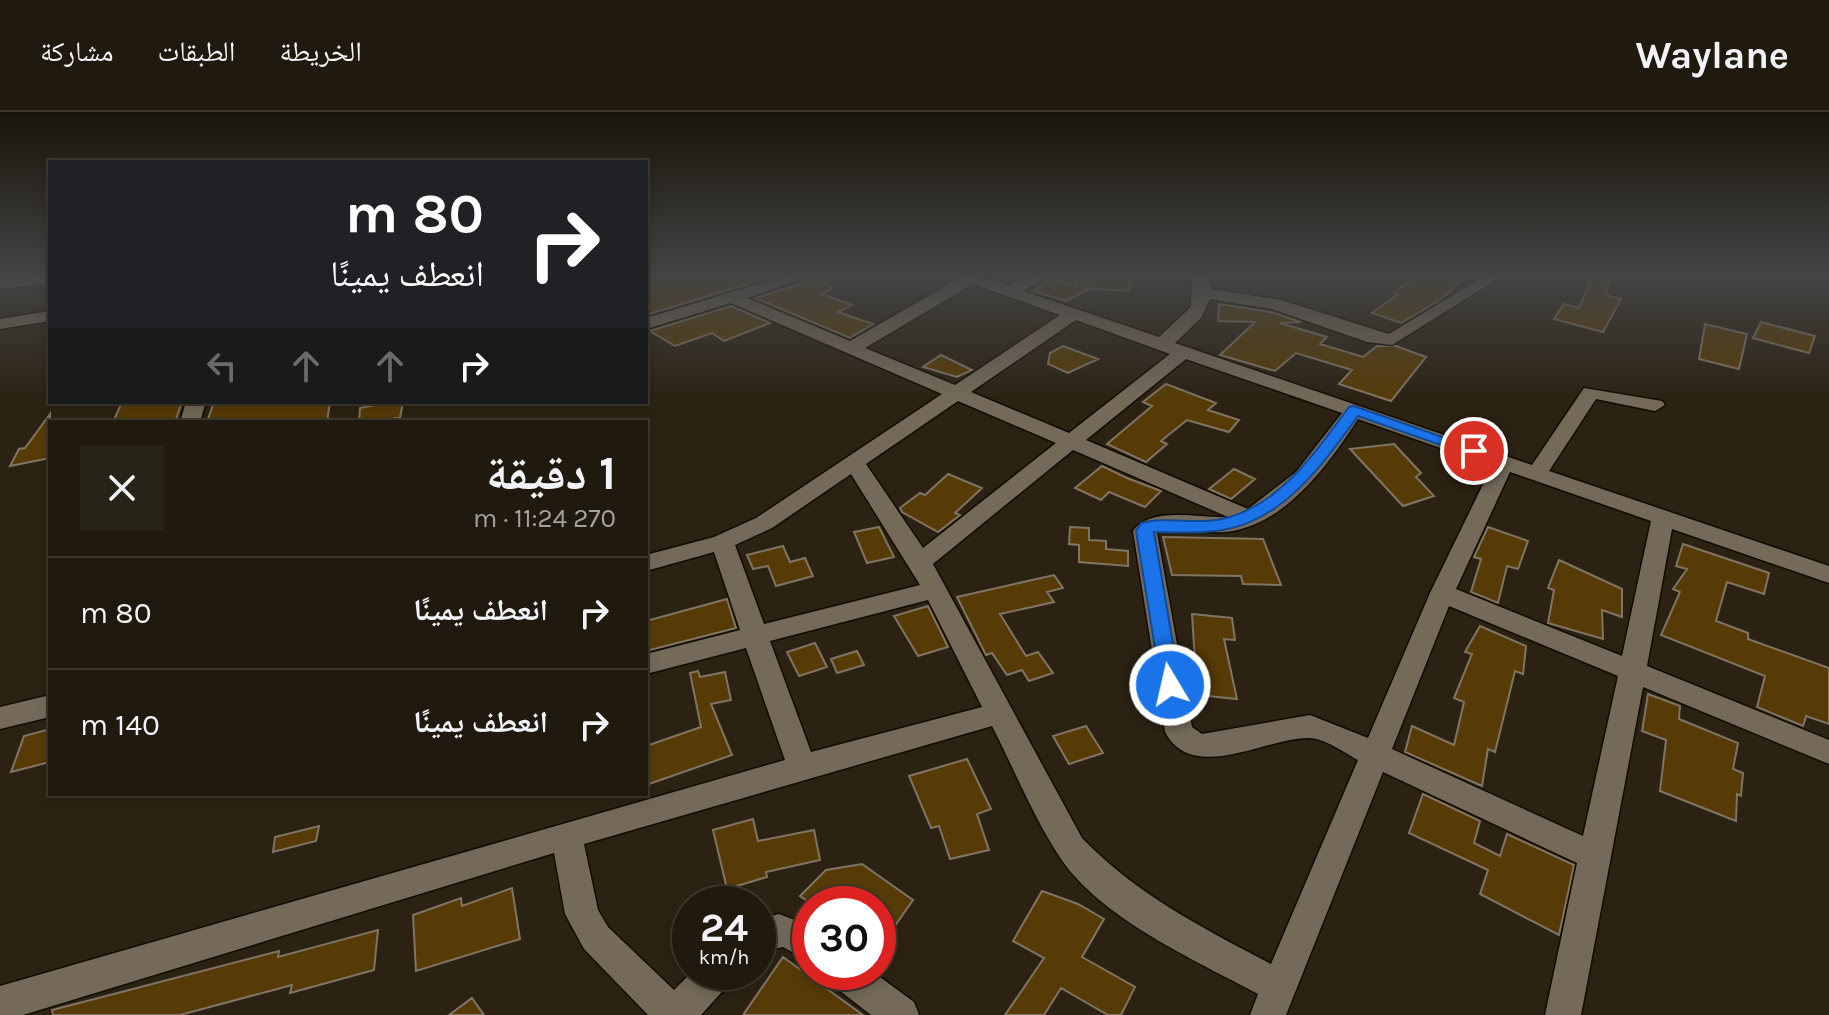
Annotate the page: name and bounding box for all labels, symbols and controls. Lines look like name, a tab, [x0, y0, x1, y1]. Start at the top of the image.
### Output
text: Waylane	[1636, 33, 1789, 78]
text: مشاركة	[40, 35, 114, 68]
text: الطبقات	[158, 35, 235, 68]
text: الخريطة	[279, 35, 362, 68]
text: 80 m	[345, 181, 484, 246]
icon: right	[512, 192, 616, 296]
text: انعطف يمينًا	[330, 253, 484, 295]
icon: left	[200, 344, 244, 388]
icon: ahead	[284, 344, 328, 388]
icon: ahead	[368, 344, 412, 388]
icon: right	[452, 344, 496, 388]
pin	[1440, 417, 1508, 485]
icon: arrive	[1452, 429, 1496, 473]
text: 1 دقيقة	[486, 445, 616, 501]
button: close	[80, 446, 164, 530]
text: 270 m · 11:24	[473, 503, 616, 534]
icon: right	[572, 591, 616, 635]
text: انعطف يمينًا	[413, 592, 548, 628]
text: 80 m	[80, 595, 151, 631]
position arrow	[1128, 643, 1212, 727]
icon: right	[572, 703, 616, 747]
text: انعطف يمينًا	[413, 704, 548, 740]
text: 140 m	[80, 707, 160, 743]
speed limit sign: 30	[792, 886, 896, 990]
text: 24	[700, 904, 748, 951]
text: km/h	[699, 946, 749, 969]

